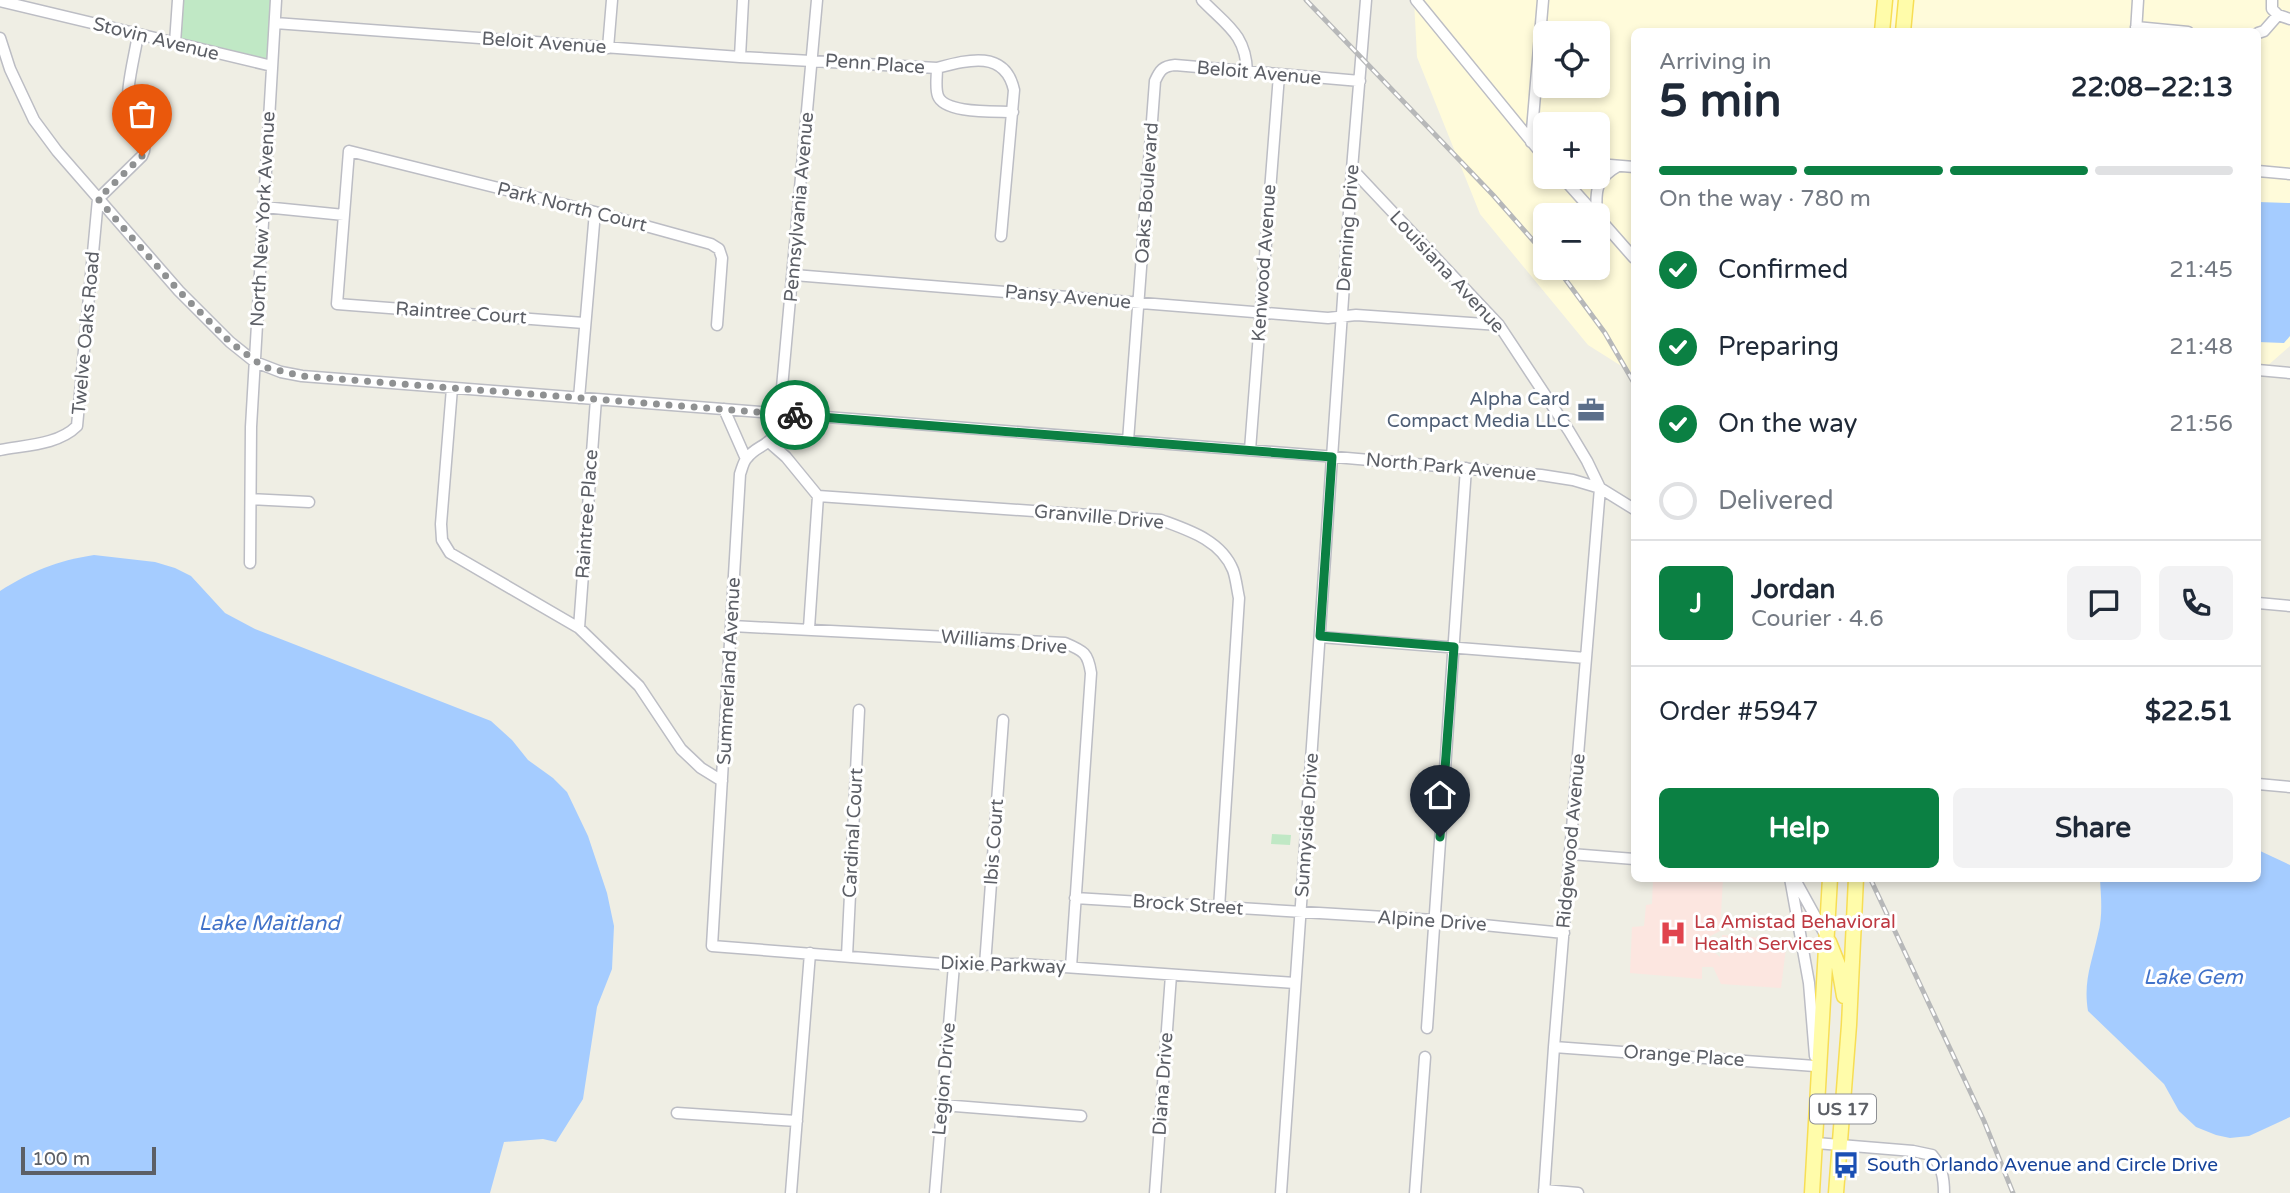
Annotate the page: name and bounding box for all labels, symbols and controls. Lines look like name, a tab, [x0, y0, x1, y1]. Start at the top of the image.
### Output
street label: Stovin Avenue	[91, 13, 221, 65]
map controls	[1533, 21, 1610, 280]
button: locate	[1533, 21, 1610, 98]
street label: Beloit Avenue	[481, 28, 607, 58]
text: Arriving in	[1659, 48, 1772, 76]
street label: Penn Place	[824, 50, 926, 78]
street label: Beloit Avenue	[1196, 57, 1322, 89]
text: 22:08–22:13	[2071, 72, 2233, 103]
text: 5 min	[1659, 74, 1782, 129]
pin	[112, 84, 172, 156]
icon: bag	[123, 95, 161, 133]
street label: North New York Avenue	[246, 111, 280, 327]
street label: Pennsylvania Avenue	[780, 111, 818, 303]
button: +	[1533, 112, 1610, 189]
street label: Oaks Boulevard	[1131, 122, 1163, 264]
street label: Denning Drive	[1333, 163, 1363, 293]
street label: Park North Court	[495, 178, 649, 236]
street label: Kenwood Avenue	[1248, 184, 1280, 342]
text: On the way · 780 m	[1659, 185, 1871, 213]
button: −	[1533, 203, 1610, 280]
street label: Louisiana Avenue	[1385, 207, 1509, 337]
street label: Twelve Oaks Road	[68, 250, 104, 416]
icon: check	[1659, 251, 1697, 289]
text: Confirmed	[1718, 254, 1848, 285]
text: 21:45	[2169, 256, 2233, 284]
street label: Pansy Avenue	[1004, 281, 1132, 313]
street label: Raintree Court	[395, 297, 527, 329]
icon: check	[1659, 328, 1697, 366]
text: Preparing	[1718, 331, 1839, 362]
text: 21:48	[2169, 333, 2233, 361]
courier	[760, 380, 830, 450]
place label: Alpha Card Compact Media LLC	[1387, 388, 1570, 432]
office icon: Alpha Card Compact Media LLC	[1576, 395, 1606, 425]
icon: bike	[776, 396, 814, 434]
icon: check	[1659, 405, 1697, 443]
text: On the way	[1718, 408, 1858, 439]
text: 21:56	[2169, 410, 2233, 438]
street label: Raintree Place	[571, 448, 603, 580]
street label: North Park Avenue	[1365, 449, 1537, 485]
text: Delivered	[1718, 485, 1834, 516]
street label: Granville Drive	[1033, 500, 1165, 534]
button: chat	[2067, 566, 2141, 640]
button: phone	[2159, 566, 2233, 640]
text: Jordan	[1751, 574, 1835, 605]
street label: Summerland Avenue	[713, 577, 745, 765]
text: J	[1690, 588, 1702, 619]
text: Courier · 4.6	[1751, 605, 1884, 633]
street label: Williams Drive	[940, 626, 1068, 658]
text: Order #5947	[1659, 696, 1819, 727]
text: $22.51	[2145, 696, 2233, 727]
street label: Sunnyside Drive	[1291, 752, 1323, 898]
street label: Ridgewood Avenue	[1552, 752, 1590, 930]
pin	[1410, 765, 1470, 837]
street label: Cardinal Court	[839, 767, 867, 899]
icon: home	[1421, 776, 1459, 814]
button: Help	[1659, 788, 1939, 868]
button: Share	[1953, 788, 2233, 868]
street label: Ibis Court	[980, 798, 1008, 886]
street label: Brock Street	[1132, 890, 1244, 920]
street label: Alpine Drive	[1377, 906, 1487, 936]
water label: Lake Maitland	[199, 911, 342, 936]
place label: La Amistad Behavioral Health Services	[1694, 911, 1896, 955]
hospital icon: La Amistad Behavioral Health Services	[1658, 918, 1688, 948]
street label: Dixie Parkway	[940, 952, 1066, 978]
water label: Lake Gem	[2143, 965, 2244, 990]
street label: Legion Drive	[928, 1022, 960, 1136]
street label: Diana Drive	[1148, 1032, 1178, 1136]
street label: Orange Place	[1623, 1041, 1745, 1071]
road number: US 17	[1810, 1094, 1876, 1124]
scale bar	[21, 1144, 156, 1176]
text: 100 m	[32, 1148, 90, 1170]
bus stop icon: South Orlando Avenue and Circle Drive	[1831, 1150, 1861, 1180]
place label: South Orlando Avenue and Circle Drive	[1867, 1154, 2218, 1176]

